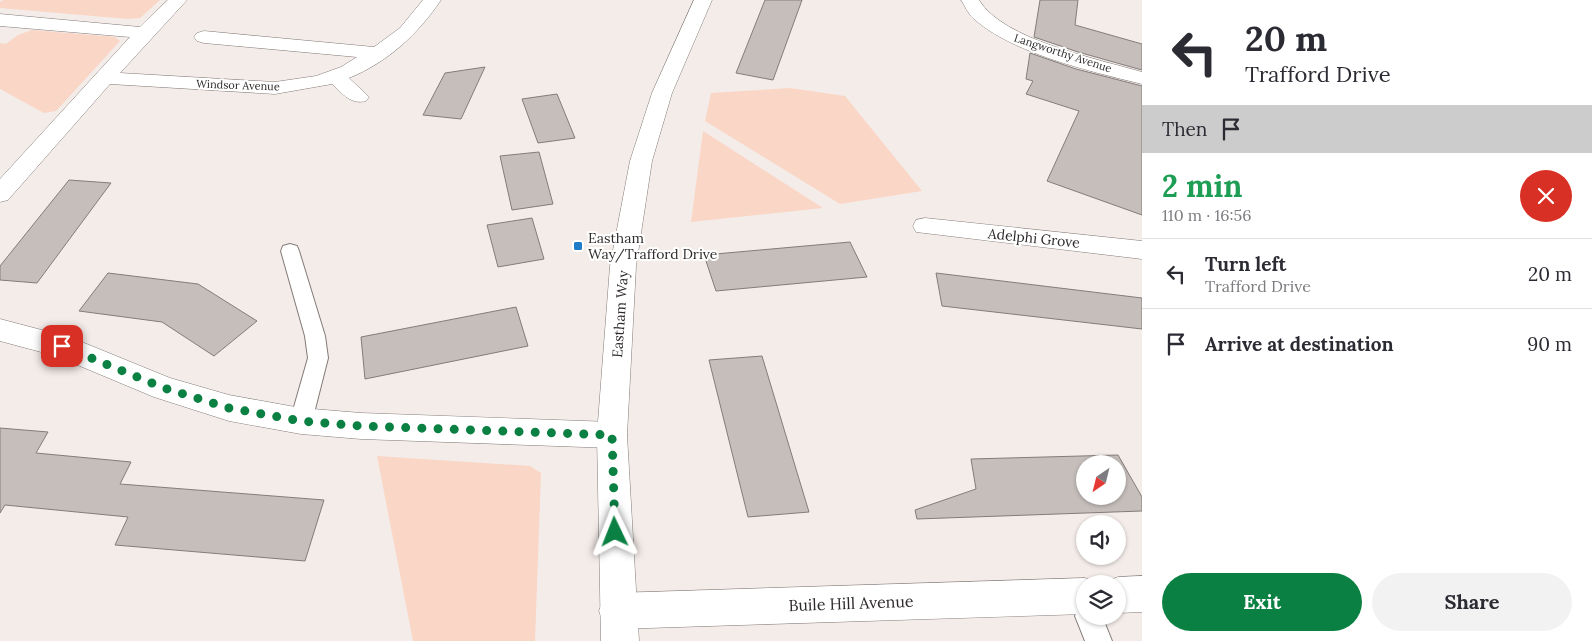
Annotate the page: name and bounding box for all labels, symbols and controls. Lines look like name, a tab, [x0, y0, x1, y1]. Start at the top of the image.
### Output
text: 20 m	[1245, 16, 1327, 61]
icon: left	[1162, 20, 1227, 85]
street label: Langworthy Avenue	[1012, 31, 1114, 75]
text: Trafford Drive	[1245, 60, 1391, 88]
street label: Windsor Avenue	[196, 77, 280, 93]
icon: arrive	[1217, 115, 1245, 143]
text: Then	[1162, 117, 1207, 141]
text: 2 min	[1162, 167, 1242, 205]
button: close	[1520, 170, 1572, 222]
text: 110 m · 16:56	[1162, 205, 1252, 225]
street label: Adelphi Grove	[986, 224, 1081, 252]
place label: Eastham Way/Trafford Drive	[588, 229, 718, 263]
marker: Eastham Way/Trafford Drive	[572, 240, 584, 252]
text: Turn left	[1205, 252, 1286, 276]
icon: left	[1162, 260, 1190, 288]
text: 20 m	[1528, 262, 1572, 286]
street label: Eastham Way	[608, 269, 632, 358]
text: Trafford Drive	[1205, 276, 1311, 296]
pin	[41, 325, 83, 367]
icon: arrive	[1162, 330, 1190, 358]
icon: arrive	[48, 332, 76, 360]
text: Arrive at destination	[1205, 332, 1394, 356]
text: 90 m	[1527, 332, 1572, 356]
north arrow	[1076, 455, 1126, 505]
map controls	[1076, 455, 1126, 625]
position arrow	[588, 505, 640, 557]
button: sound	[1076, 515, 1126, 565]
button: Exit	[1162, 573, 1362, 631]
button: Share	[1372, 573, 1572, 631]
button: layers	[1076, 575, 1126, 625]
street label: Buile Hill Avenue	[788, 591, 914, 615]

